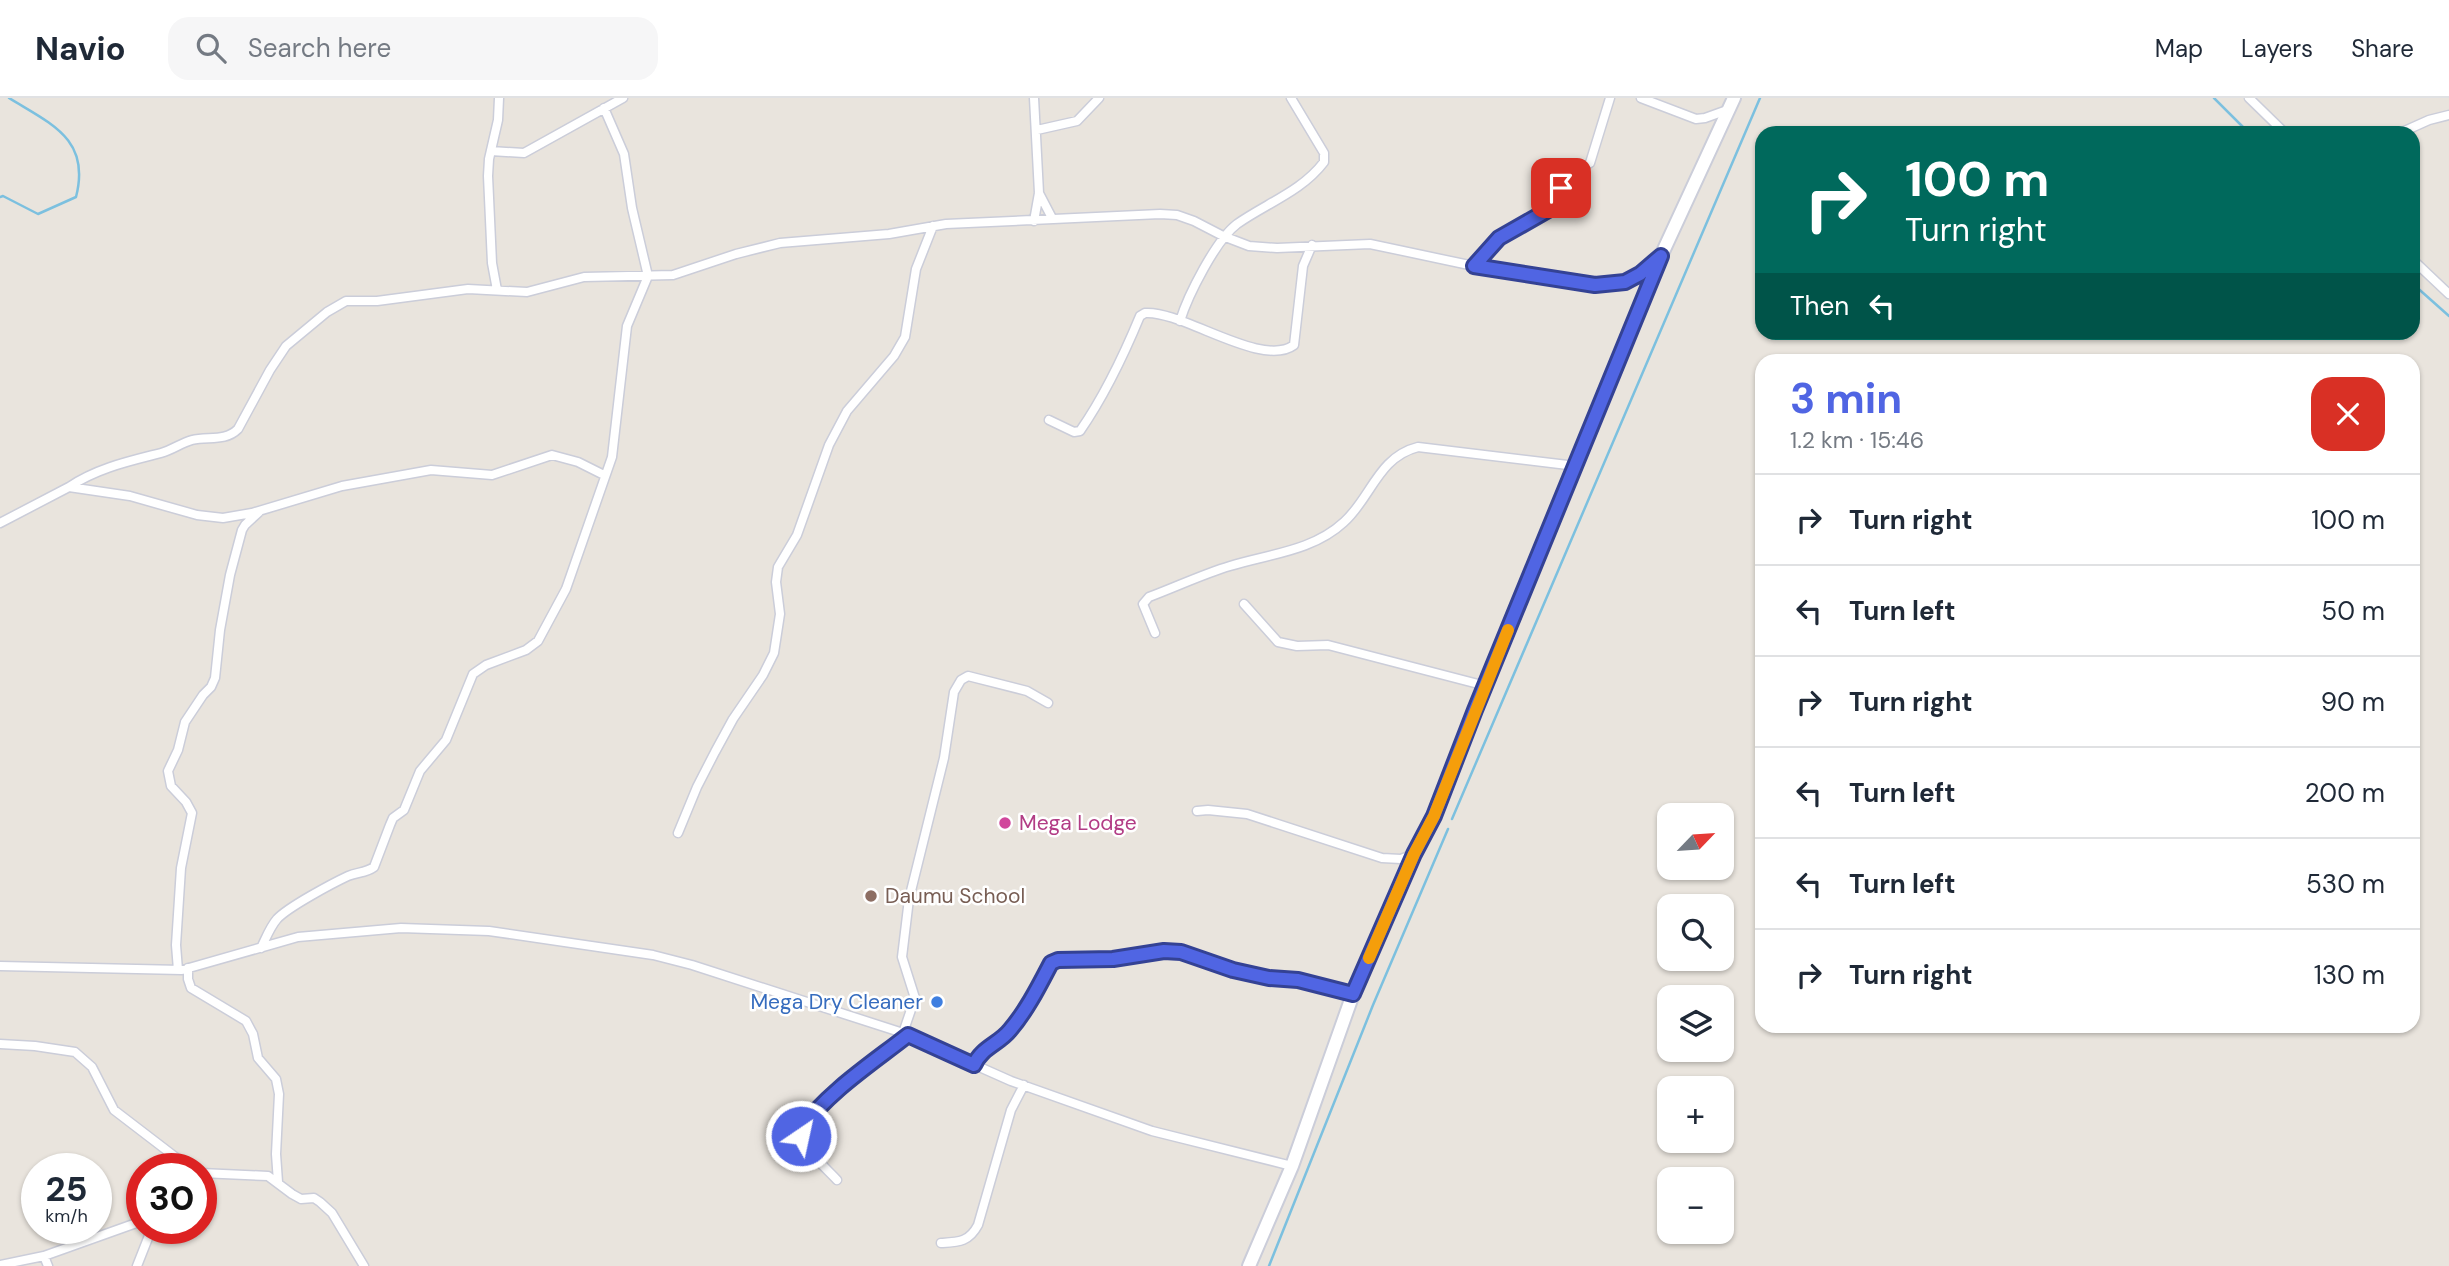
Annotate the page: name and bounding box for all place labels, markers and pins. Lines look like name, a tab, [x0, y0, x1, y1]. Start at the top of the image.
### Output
pin	[1531, 158, 1591, 218]
place label: Mega Lodge	[1019, 809, 1137, 837]
marker: Mega Lodge	[997, 815, 1013, 831]
place label: Daumu School	[885, 882, 1025, 910]
marker: Daumu School	[863, 888, 879, 904]
place label: Mega Dry Cleaner	[750, 988, 923, 1016]
marker: Mega Dry Cleaner	[929, 994, 945, 1010]

